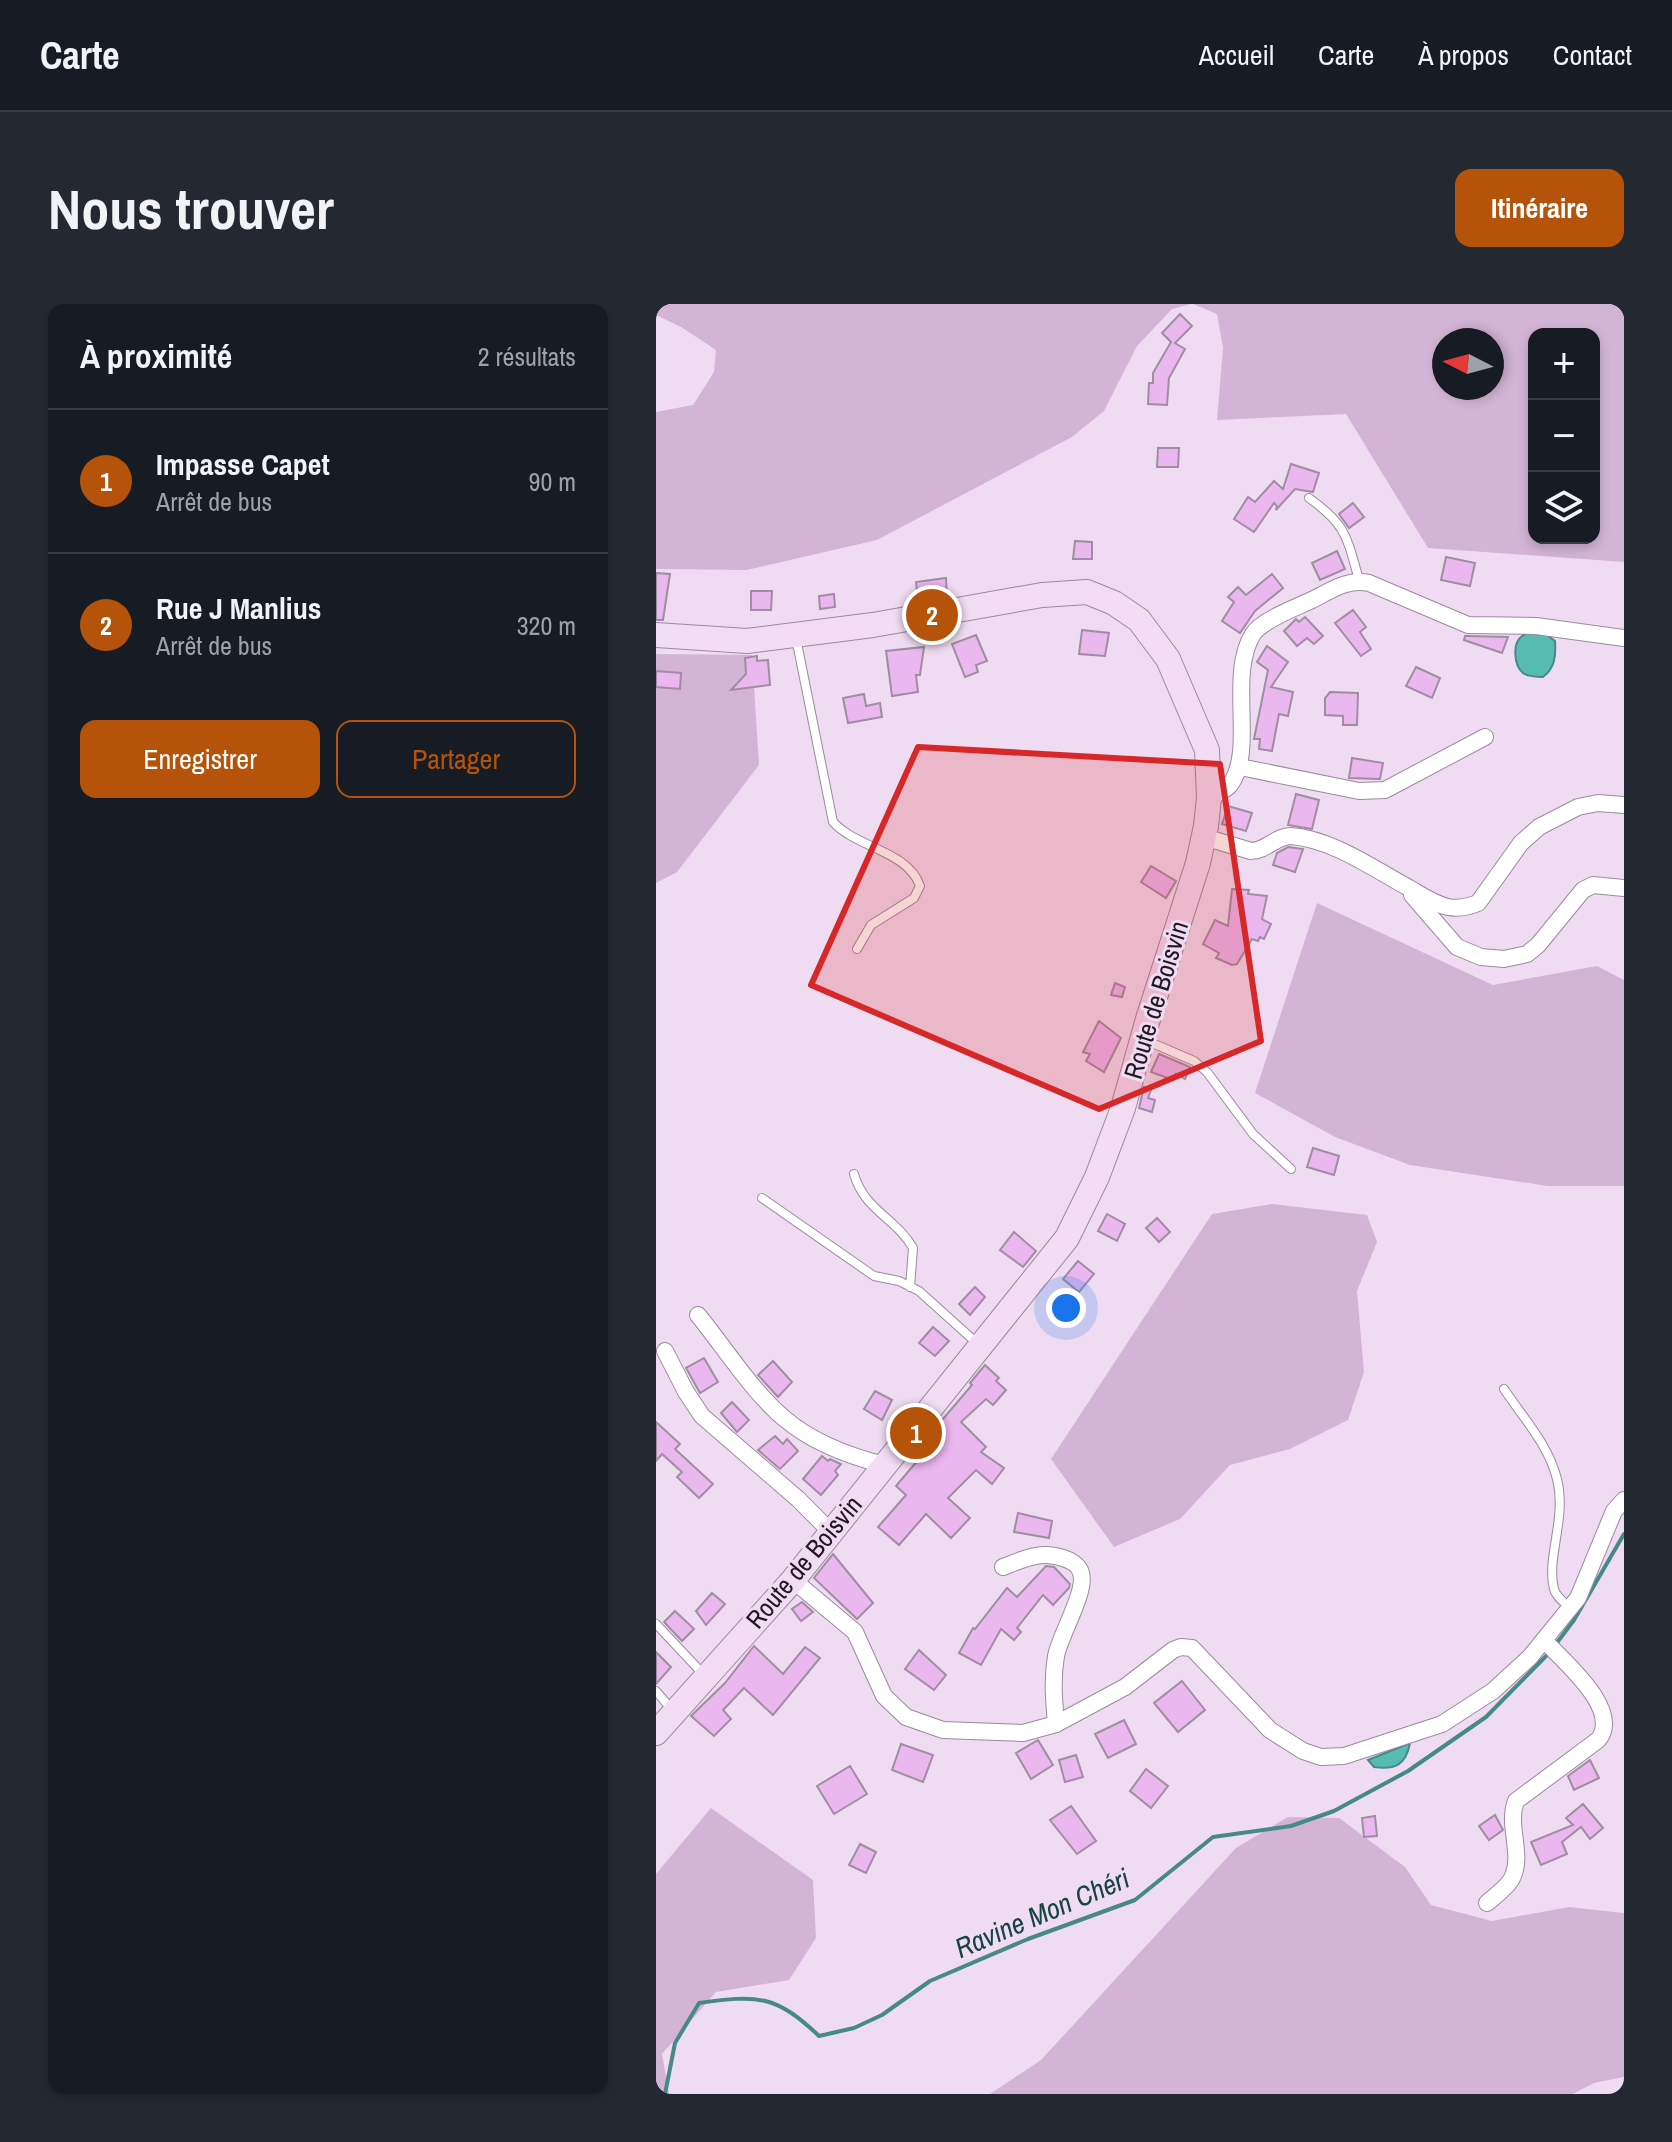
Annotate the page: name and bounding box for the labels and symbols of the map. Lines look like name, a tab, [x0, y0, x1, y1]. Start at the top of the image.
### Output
north arrow	[1432, 328, 1504, 400]
pin: 2	[906, 585, 958, 645]
street label: Route de Boisvin	[1115, 917, 1196, 1083]
your location	[1046, 1288, 1086, 1328]
pin: 1	[890, 1403, 942, 1463]
street label: Route de Boisvin	[738, 1488, 870, 1636]
water label: Ravine Mon Chéri	[949, 1859, 1136, 1967]

